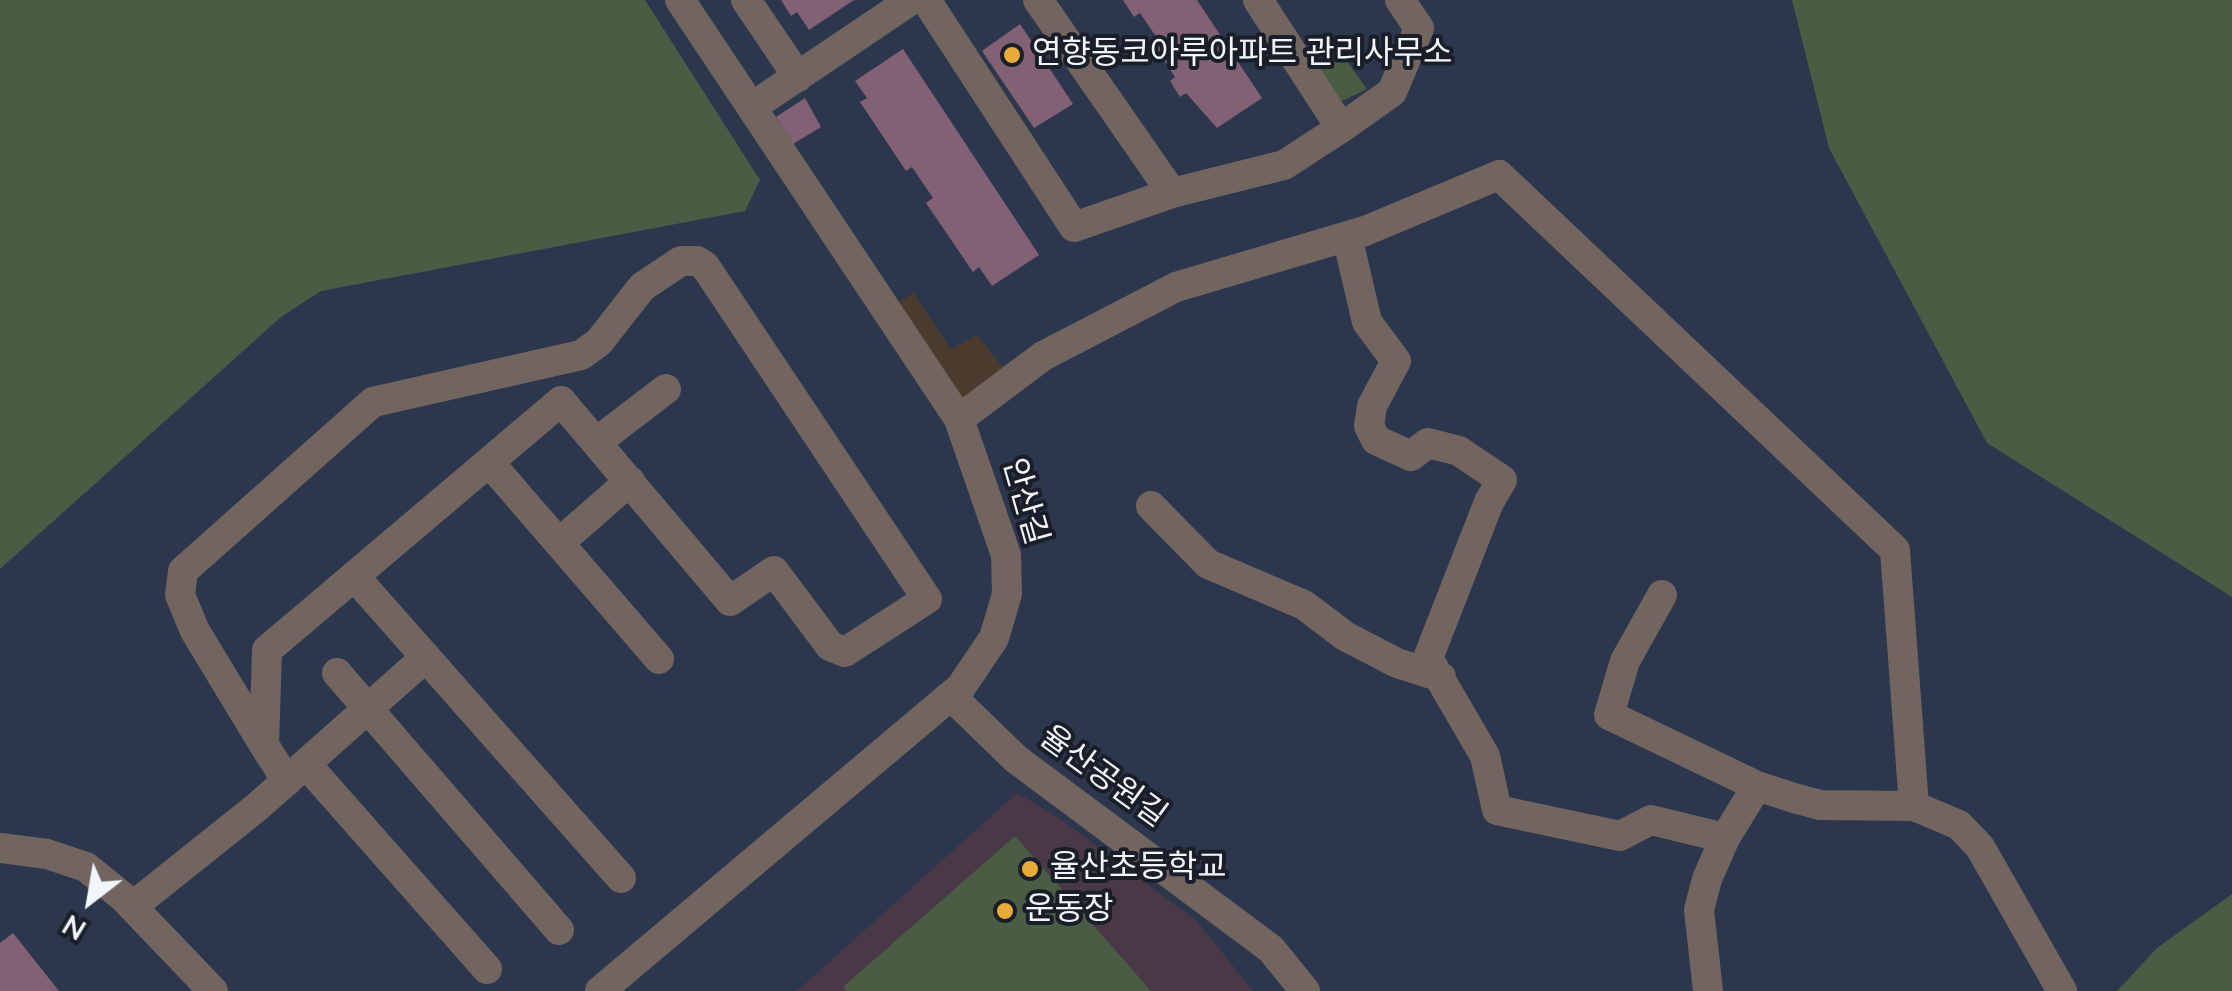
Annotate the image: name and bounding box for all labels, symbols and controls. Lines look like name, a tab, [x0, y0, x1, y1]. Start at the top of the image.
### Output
place label: 연향동코아루아파트 관리사무소	[1032, 36, 1452, 74]
marker: 연향동코아루아파트 관리사무소	[1001, 44, 1023, 66]
street label: 안산길	[992, 454, 1054, 550]
street label: 율산공원길	[1031, 719, 1173, 837]
place label: 율산초등학교	[1050, 850, 1227, 888]
north arrow	[40, 851, 140, 951]
marker: 율산초등학교	[1019, 858, 1041, 880]
place label: 운동장	[1025, 892, 1113, 930]
marker: 운동장	[994, 900, 1016, 922]
text: N	[56, 905, 93, 948]

